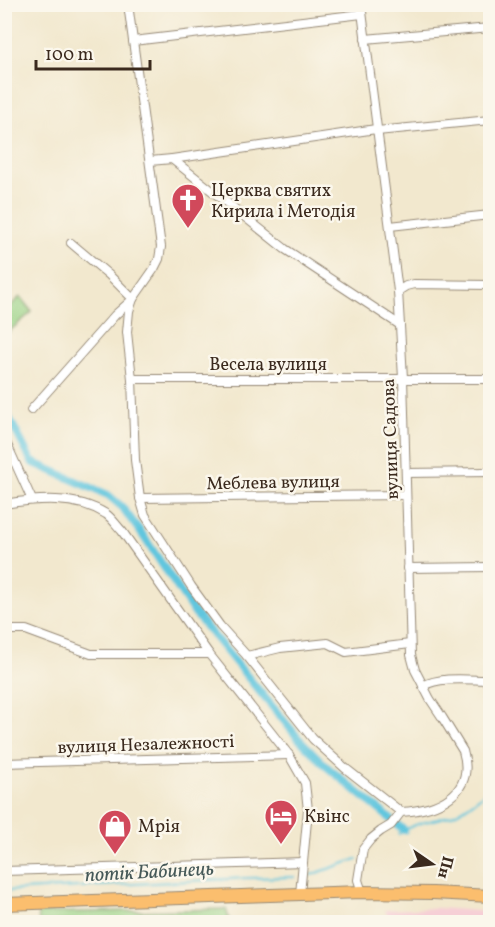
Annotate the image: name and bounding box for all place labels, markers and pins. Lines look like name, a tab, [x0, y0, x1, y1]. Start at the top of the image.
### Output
place label: Церква святих Кирила і Методія	[211, 179, 355, 225]
church icon: Церква святих Кирила і Методія	[170, 182, 206, 229]
hotel icon: Квінс	[263, 798, 299, 845]
place label: Квінс	[304, 805, 350, 830]
shop icon: Мрія	[97, 808, 133, 855]
place label: Мрія	[138, 815, 180, 840]

